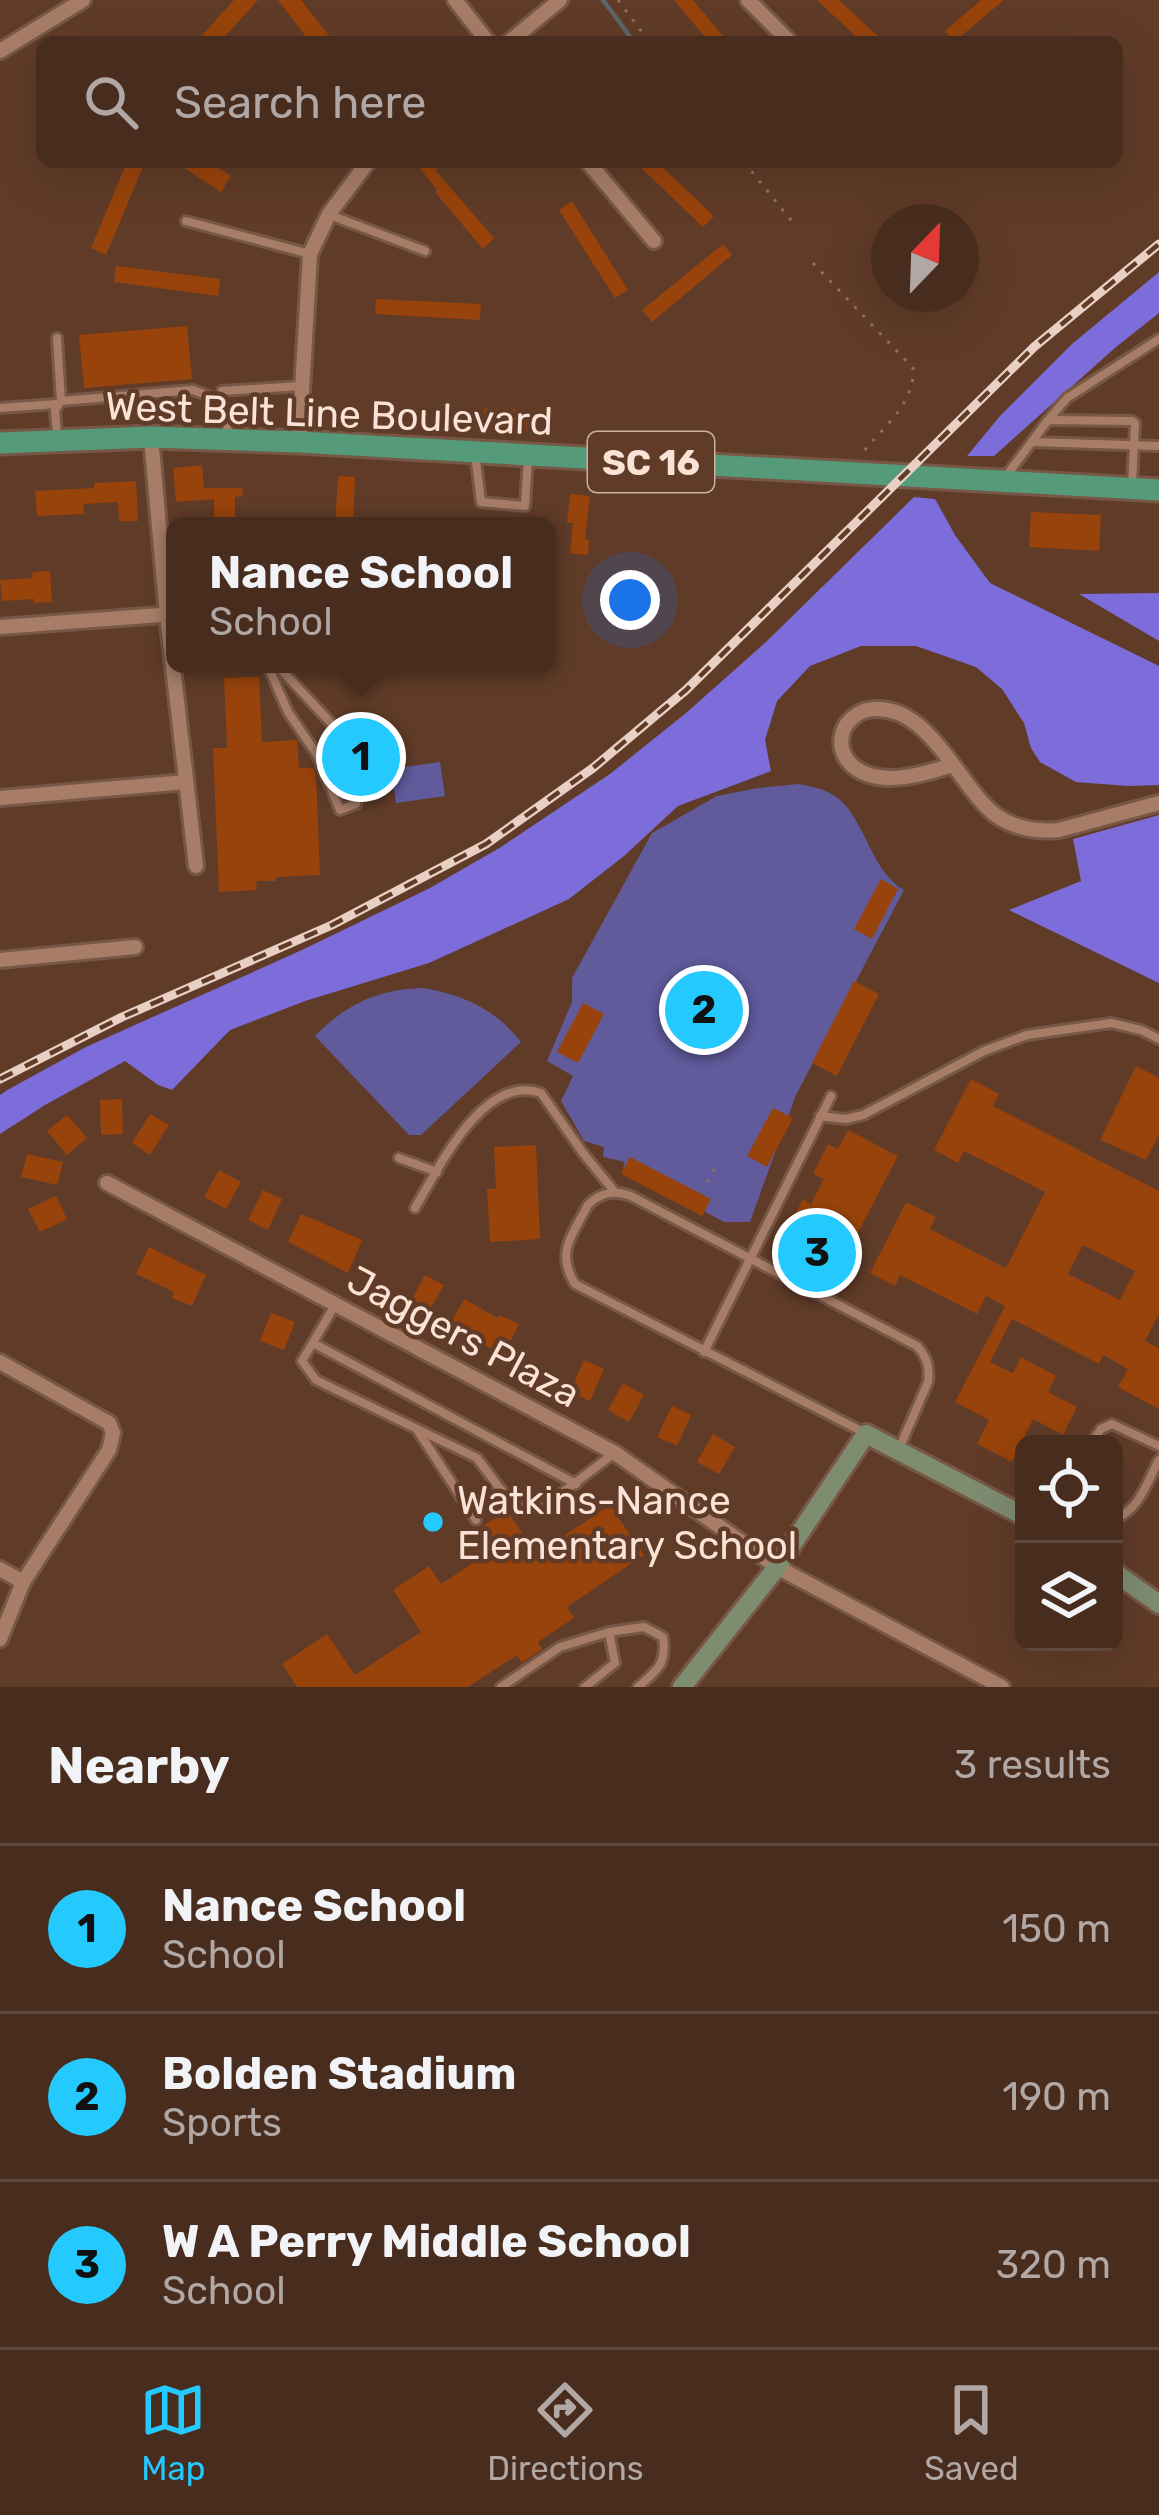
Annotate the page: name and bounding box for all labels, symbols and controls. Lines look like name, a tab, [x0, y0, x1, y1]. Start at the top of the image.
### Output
search box	[36, 36, 1123, 168]
icon: search	[78, 69, 144, 135]
text: Search here	[174, 76, 426, 129]
north arrow	[871, 204, 979, 312]
street label: West Belt Line Boulevard	[104, 383, 554, 445]
road number: SC 16	[588, 432, 714, 492]
popup	[166, 517, 556, 673]
text: Nance School	[209, 546, 513, 599]
your location	[600, 570, 660, 630]
text: School	[209, 599, 333, 645]
pin: 1	[322, 712, 400, 802]
pin: 2	[665, 965, 743, 1055]
pin: 3	[778, 1208, 856, 1298]
street label: Jaggers Plaza	[340, 1256, 587, 1417]
map controls	[1015, 1435, 1123, 1651]
button: locate	[1015, 1435, 1123, 1543]
place label: Watkins-Nance Elementary School	[457, 1478, 797, 1569]
marker: Watkins-Nance Elementary School	[420, 1509, 446, 1535]
button: layers	[1015, 1543, 1123, 1651]
text: Nearby	[48, 1735, 230, 1796]
text: 3 results	[954, 1742, 1111, 1788]
text: Nance School	[162, 1879, 466, 1932]
text: 1	[77, 1906, 97, 1952]
text: 150 m	[1002, 1906, 1111, 1952]
text: School	[162, 1932, 286, 1978]
text: Bolden Stadium	[162, 2047, 516, 2100]
text: 2	[74, 2074, 100, 2120]
text: 190 m	[1002, 2074, 1111, 2120]
text: Sports	[162, 2100, 282, 2146]
text: W A Perry Middle School	[162, 2215, 691, 2268]
text: 3	[74, 2242, 100, 2288]
text: 320 m	[996, 2242, 1111, 2288]
text: School	[162, 2268, 286, 2314]
tab: Map	[140, 2377, 206, 2488]
tab: Directions	[487, 2377, 644, 2488]
tab: Saved	[924, 2377, 1019, 2488]

